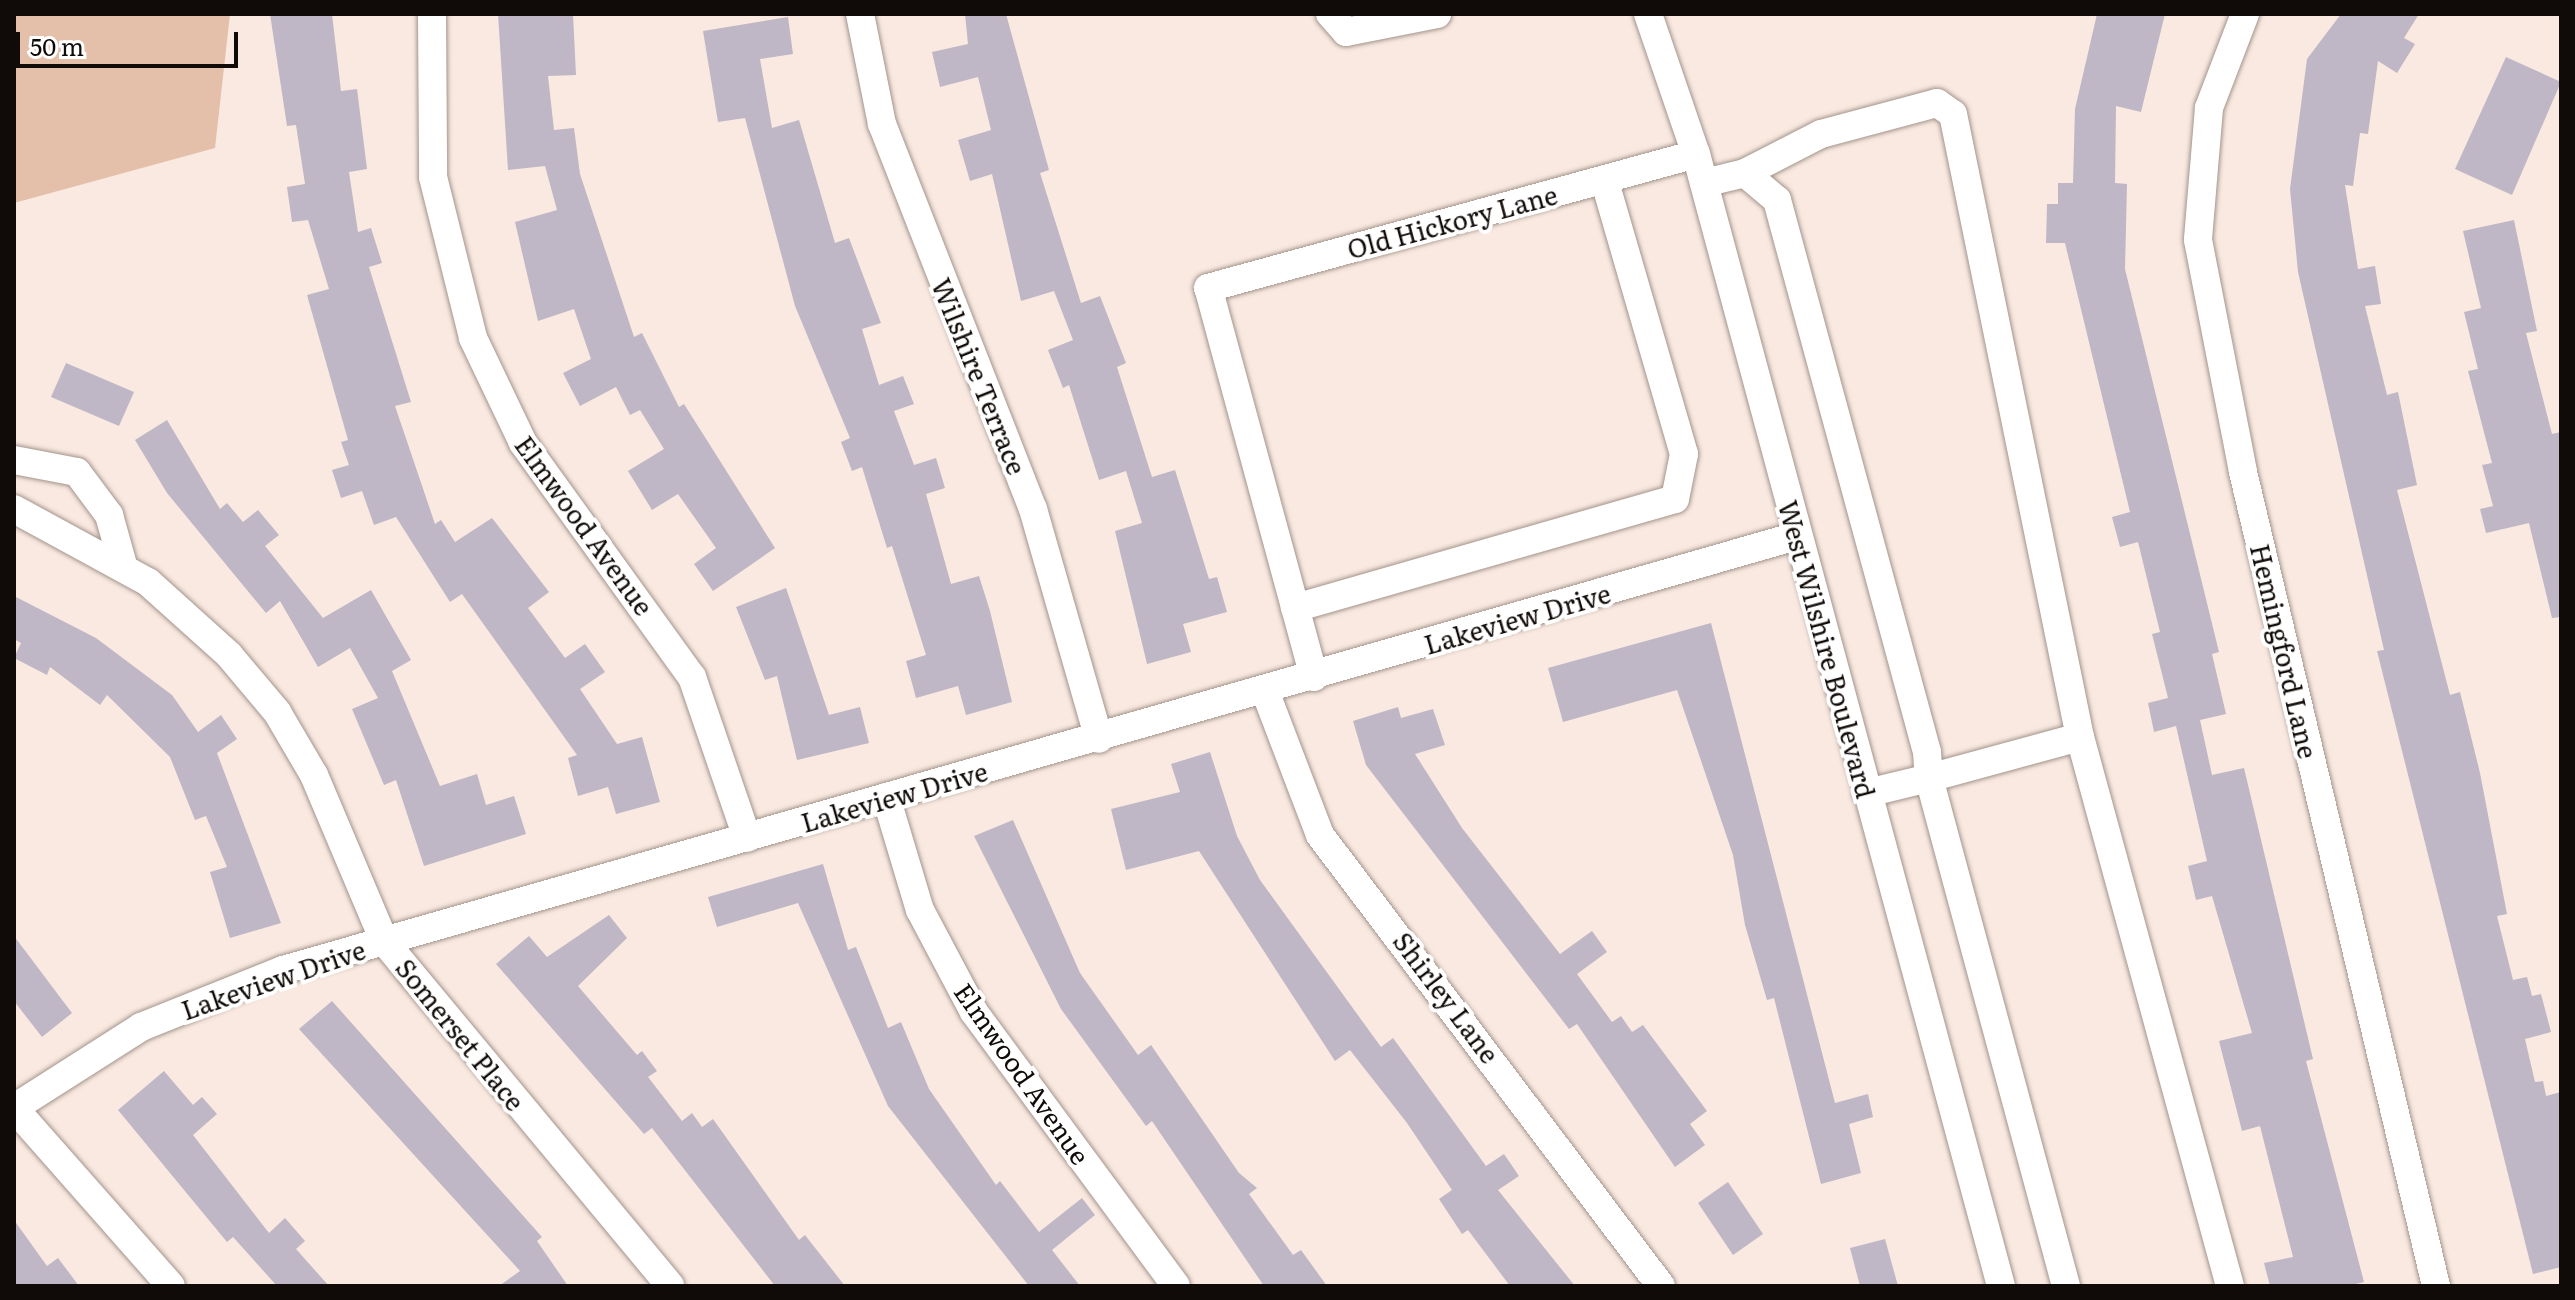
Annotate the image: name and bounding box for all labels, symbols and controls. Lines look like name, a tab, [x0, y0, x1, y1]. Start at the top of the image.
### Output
scale bar	[20, 16, 242, 66]
text: 50 m	[30, 28, 84, 63]
street label: Old Hickory Lane	[1344, 178, 1560, 264]
street label: Wilshire Terrace	[926, 273, 1034, 479]
street label: Elmwood Avenue	[509, 429, 661, 621]
street label: West Wilshire Boulevard	[1773, 497, 1883, 801]
street label: Hemingford Lane	[2245, 541, 2325, 761]
street label: Lakeview Drive	[1420, 576, 1614, 660]
street label: Lakeview Drive	[797, 754, 991, 838]
street label: Shirley Lane	[1388, 925, 1506, 1069]
street label: Lakeview Drive	[177, 933, 369, 1025]
street label: Somerset Place	[390, 952, 532, 1116]
street label: Elmwood Avenue	[949, 976, 1097, 1170]

